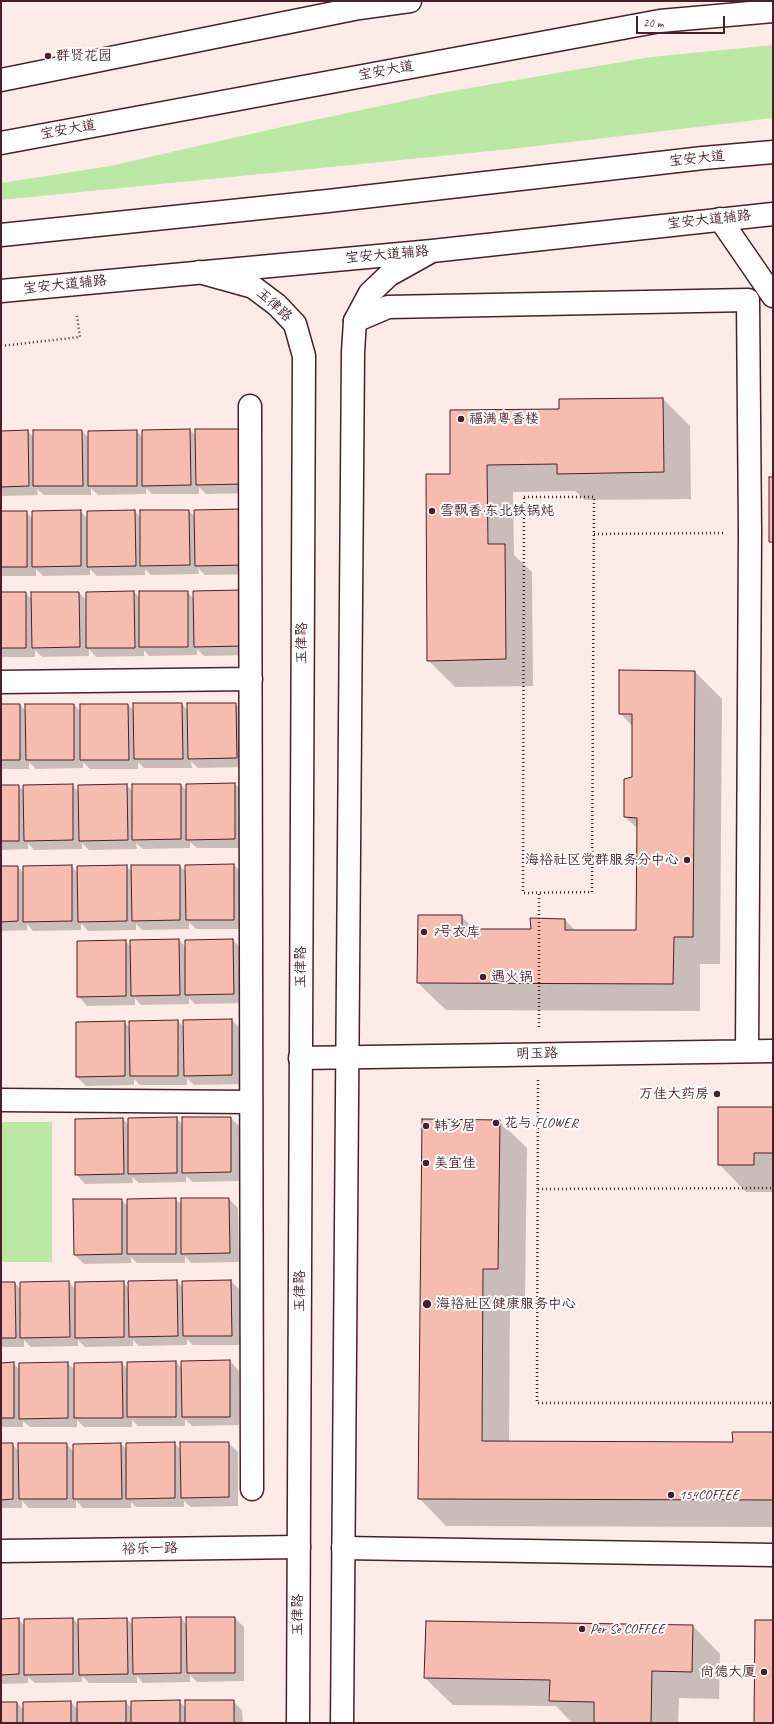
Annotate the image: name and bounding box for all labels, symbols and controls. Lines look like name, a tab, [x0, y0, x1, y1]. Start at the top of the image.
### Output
scale bar	[638, 8, 727, 34]
text: 20 m	[643, 15, 663, 31]
place label: 群贤花园	[56, 48, 112, 64]
marker: 群贤花园	[43, 51, 53, 61]
street label: 宝安大道	[357, 58, 415, 84]
street label: 宝安大道	[39, 117, 97, 143]
street label: 宝安大道	[668, 148, 726, 170]
street label: 宝安大道辅路	[666, 207, 752, 233]
street label: 宝安大道辅路	[344, 243, 430, 267]
street label: 宝安大道辅路	[22, 272, 108, 298]
street label: 玉律路	[253, 285, 295, 325]
place label: 福满粤香楼	[469, 411, 539, 427]
marker: 福满粤香楼	[456, 414, 466, 424]
place label: 雪飘香·东北铁锅炖	[440, 503, 555, 519]
marker: 雪飘香·东北铁锅炖	[427, 506, 437, 516]
street label: 玉律路	[294, 622, 310, 664]
place label: 海裕社区党群服务分中心	[525, 852, 679, 868]
marker: 海裕社区党群服务分中心	[682, 855, 692, 865]
place label: 7号衣库	[432, 924, 480, 940]
marker: 7号衣库	[419, 927, 429, 937]
street label: 玉律路	[293, 946, 309, 988]
place label: 遇火锅	[491, 969, 533, 985]
marker: 遇火锅	[478, 972, 488, 982]
street label: 明玉路	[516, 1045, 558, 1063]
place label: 万佳大药房	[639, 1086, 709, 1102]
marker: 万佳大药房	[712, 1089, 722, 1099]
place label: 花与.FLOWER	[504, 1115, 578, 1131]
place label: 韩乡居	[434, 1118, 476, 1134]
marker: 花与.FLOWER	[491, 1118, 501, 1128]
marker: 韩乡居	[421, 1121, 431, 1131]
place label: 美宜佳	[434, 1155, 476, 1171]
marker: 美宜佳	[421, 1158, 431, 1168]
street label: 玉律路	[292, 1270, 308, 1312]
place label: 海裕社区健康服务中心	[436, 1296, 576, 1312]
marker: 海裕社区健康服务中心	[421, 1298, 433, 1310]
place label: 154COFFEE	[679, 1487, 739, 1503]
marker: 154COFFEE	[666, 1490, 676, 1500]
street label: 裕乐一路	[122, 1540, 178, 1558]
street label: 玉律路	[290, 1594, 306, 1636]
place label: Per Se COFFEE	[590, 1621, 664, 1637]
marker: Per Se COFFEE	[577, 1624, 587, 1634]
place label: 尚德大厦	[700, 1664, 756, 1680]
marker: 尚德大厦	[759, 1667, 769, 1677]

